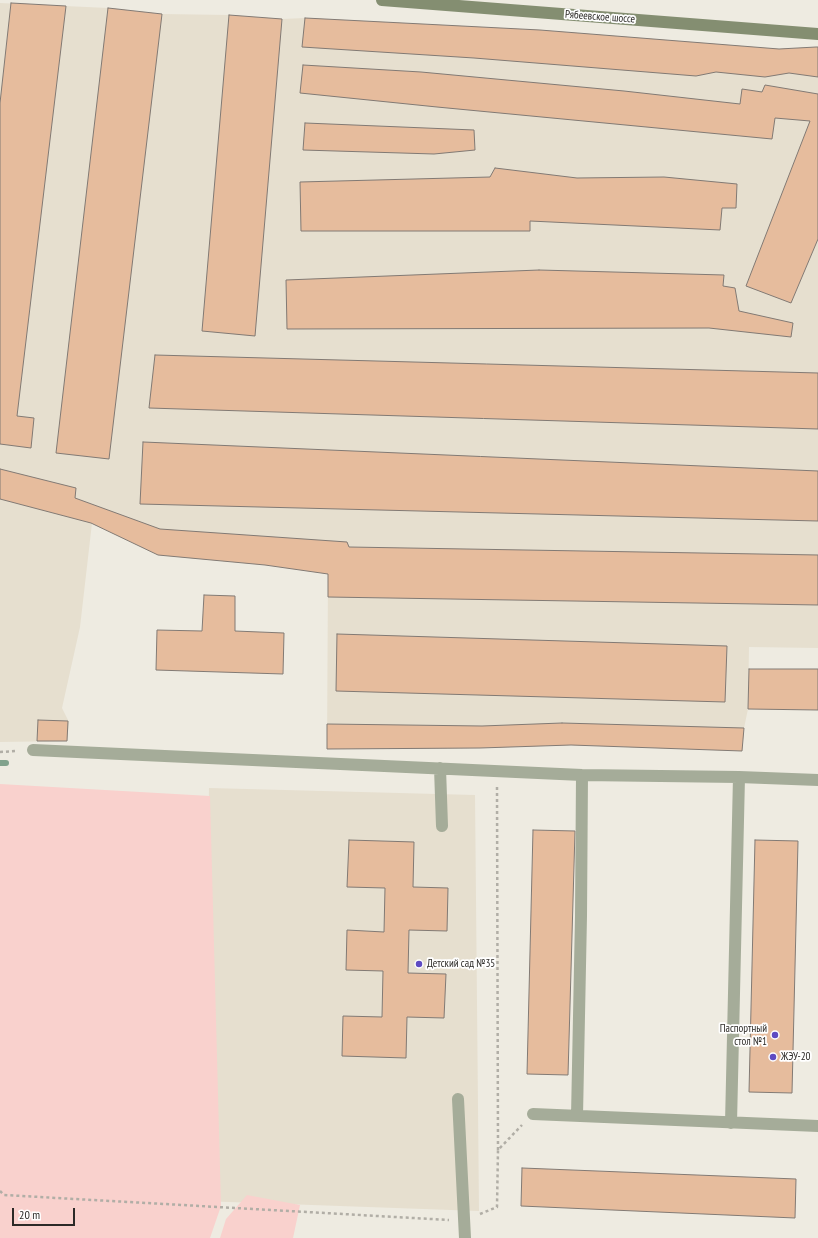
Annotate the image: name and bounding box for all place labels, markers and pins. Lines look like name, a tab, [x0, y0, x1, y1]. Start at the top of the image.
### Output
place label: Детский сад №35	[427, 957, 495, 971]
marker: Детский сад №35	[414, 959, 424, 969]
place label: Паспортный стол №1	[720, 1022, 767, 1048]
marker: Паспортный стол №1	[770, 1030, 780, 1040]
place label: ЖЭУ-20	[781, 1050, 811, 1064]
marker: ЖЭУ-20	[768, 1052, 778, 1062]

